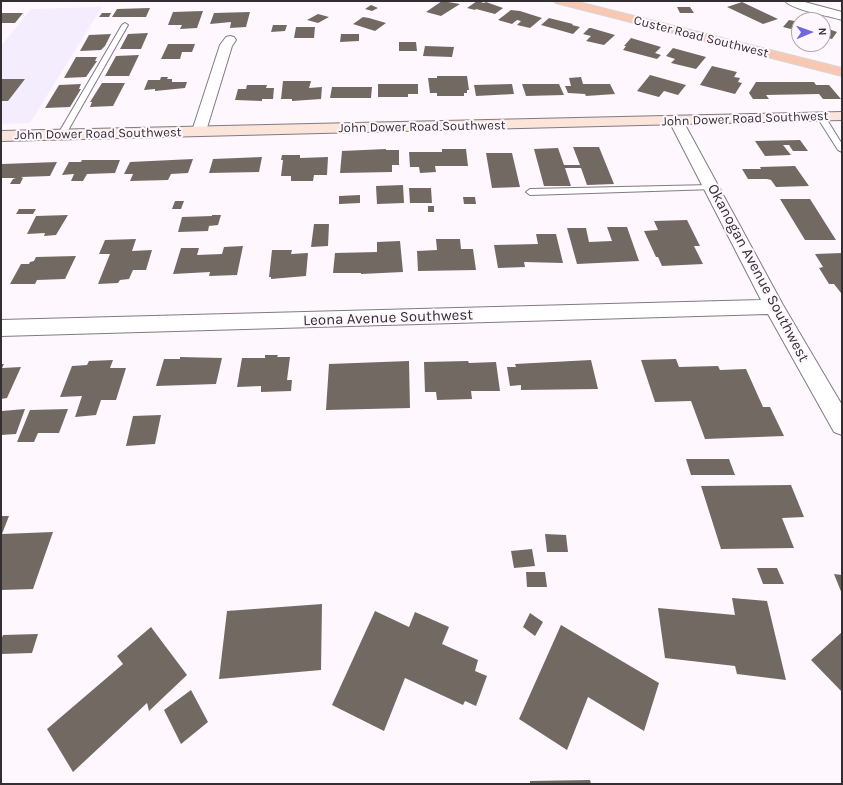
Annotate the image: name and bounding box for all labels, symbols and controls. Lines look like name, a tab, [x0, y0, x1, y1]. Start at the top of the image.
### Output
north arrow	[791, 12, 831, 52]
street label: Custer Road Southwest	[632, 13, 770, 61]
text: N	[816, 27, 829, 36]
street label: John Dower Road Southwest	[661, 108, 829, 130]
street label: John Dower Road Southwest	[338, 118, 506, 136]
street label: John Dower Road Southwest	[14, 125, 182, 143]
street label: Okanogan Avenue Southwest	[703, 181, 813, 365]
street label: Leona Avenue Southwest	[303, 306, 473, 330]

